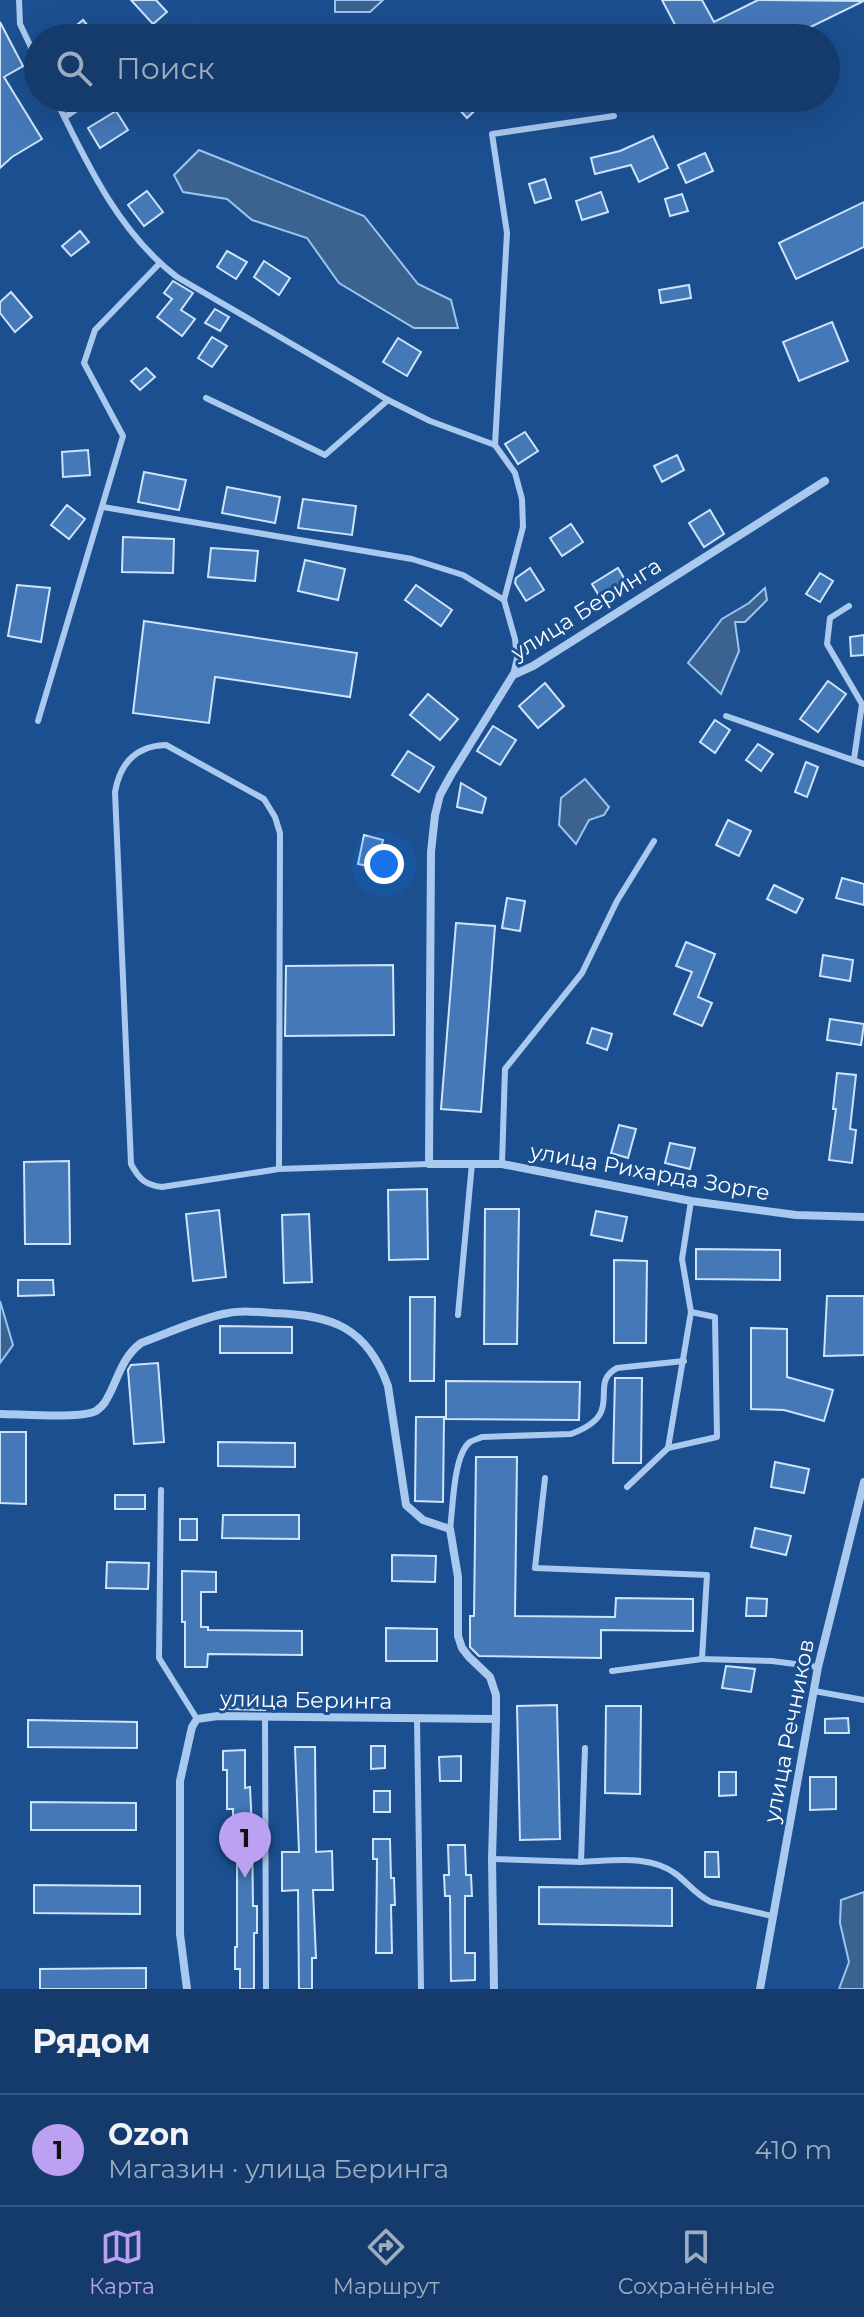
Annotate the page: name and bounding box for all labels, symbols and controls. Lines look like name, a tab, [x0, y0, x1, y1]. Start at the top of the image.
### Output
search box	[24, 24, 840, 112]
icon: search	[52, 46, 96, 90]
text: Поиск	[116, 50, 215, 87]
street label: улица Беринга	[505, 552, 666, 667]
your location	[364, 844, 404, 884]
street label: улица Рихарда Зорге	[527, 1137, 772, 1206]
street label: улица Речников	[758, 1637, 820, 1826]
street label: улица Беринга	[219, 1685, 392, 1715]
pin: 1	[219, 1812, 271, 1878]
text: Рядом	[32, 2020, 151, 2062]
text: Ozon	[108, 2116, 190, 2153]
text: 1	[53, 2134, 63, 2166]
text: 410 m	[754, 2134, 832, 2166]
text: Магазин · улица Беринга	[108, 2153, 449, 2185]
tab: Карта	[89, 2225, 155, 2300]
tab: Маршрут	[333, 2225, 440, 2300]
tab: Сохранённые	[618, 2225, 775, 2300]

